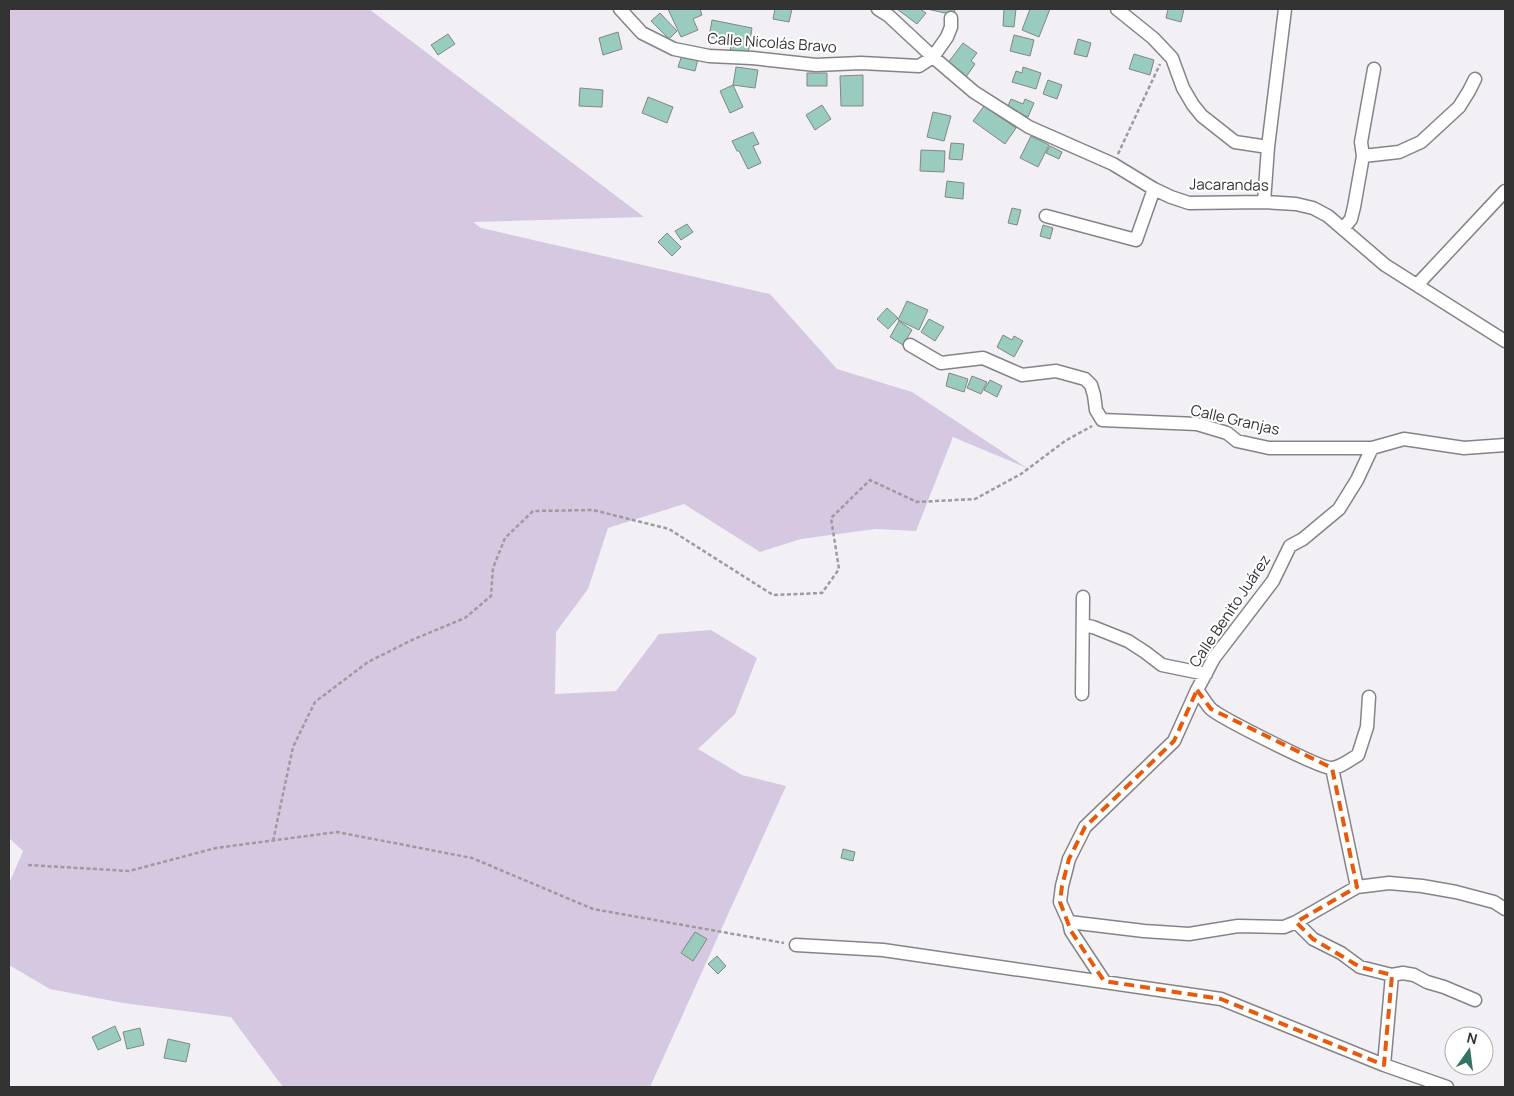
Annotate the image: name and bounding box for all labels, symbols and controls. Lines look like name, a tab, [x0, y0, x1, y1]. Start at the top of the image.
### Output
street label: Calle Nicolás Bravo	[707, 27, 838, 58]
street label: Jacarandas	[1189, 173, 1269, 196]
street label: Calle Granjas	[1189, 399, 1282, 440]
street label: Calle Benito Juárez	[1184, 550, 1275, 671]
north arrow	[1444, 1026, 1494, 1076]
text: N	[1465, 1027, 1479, 1048]

